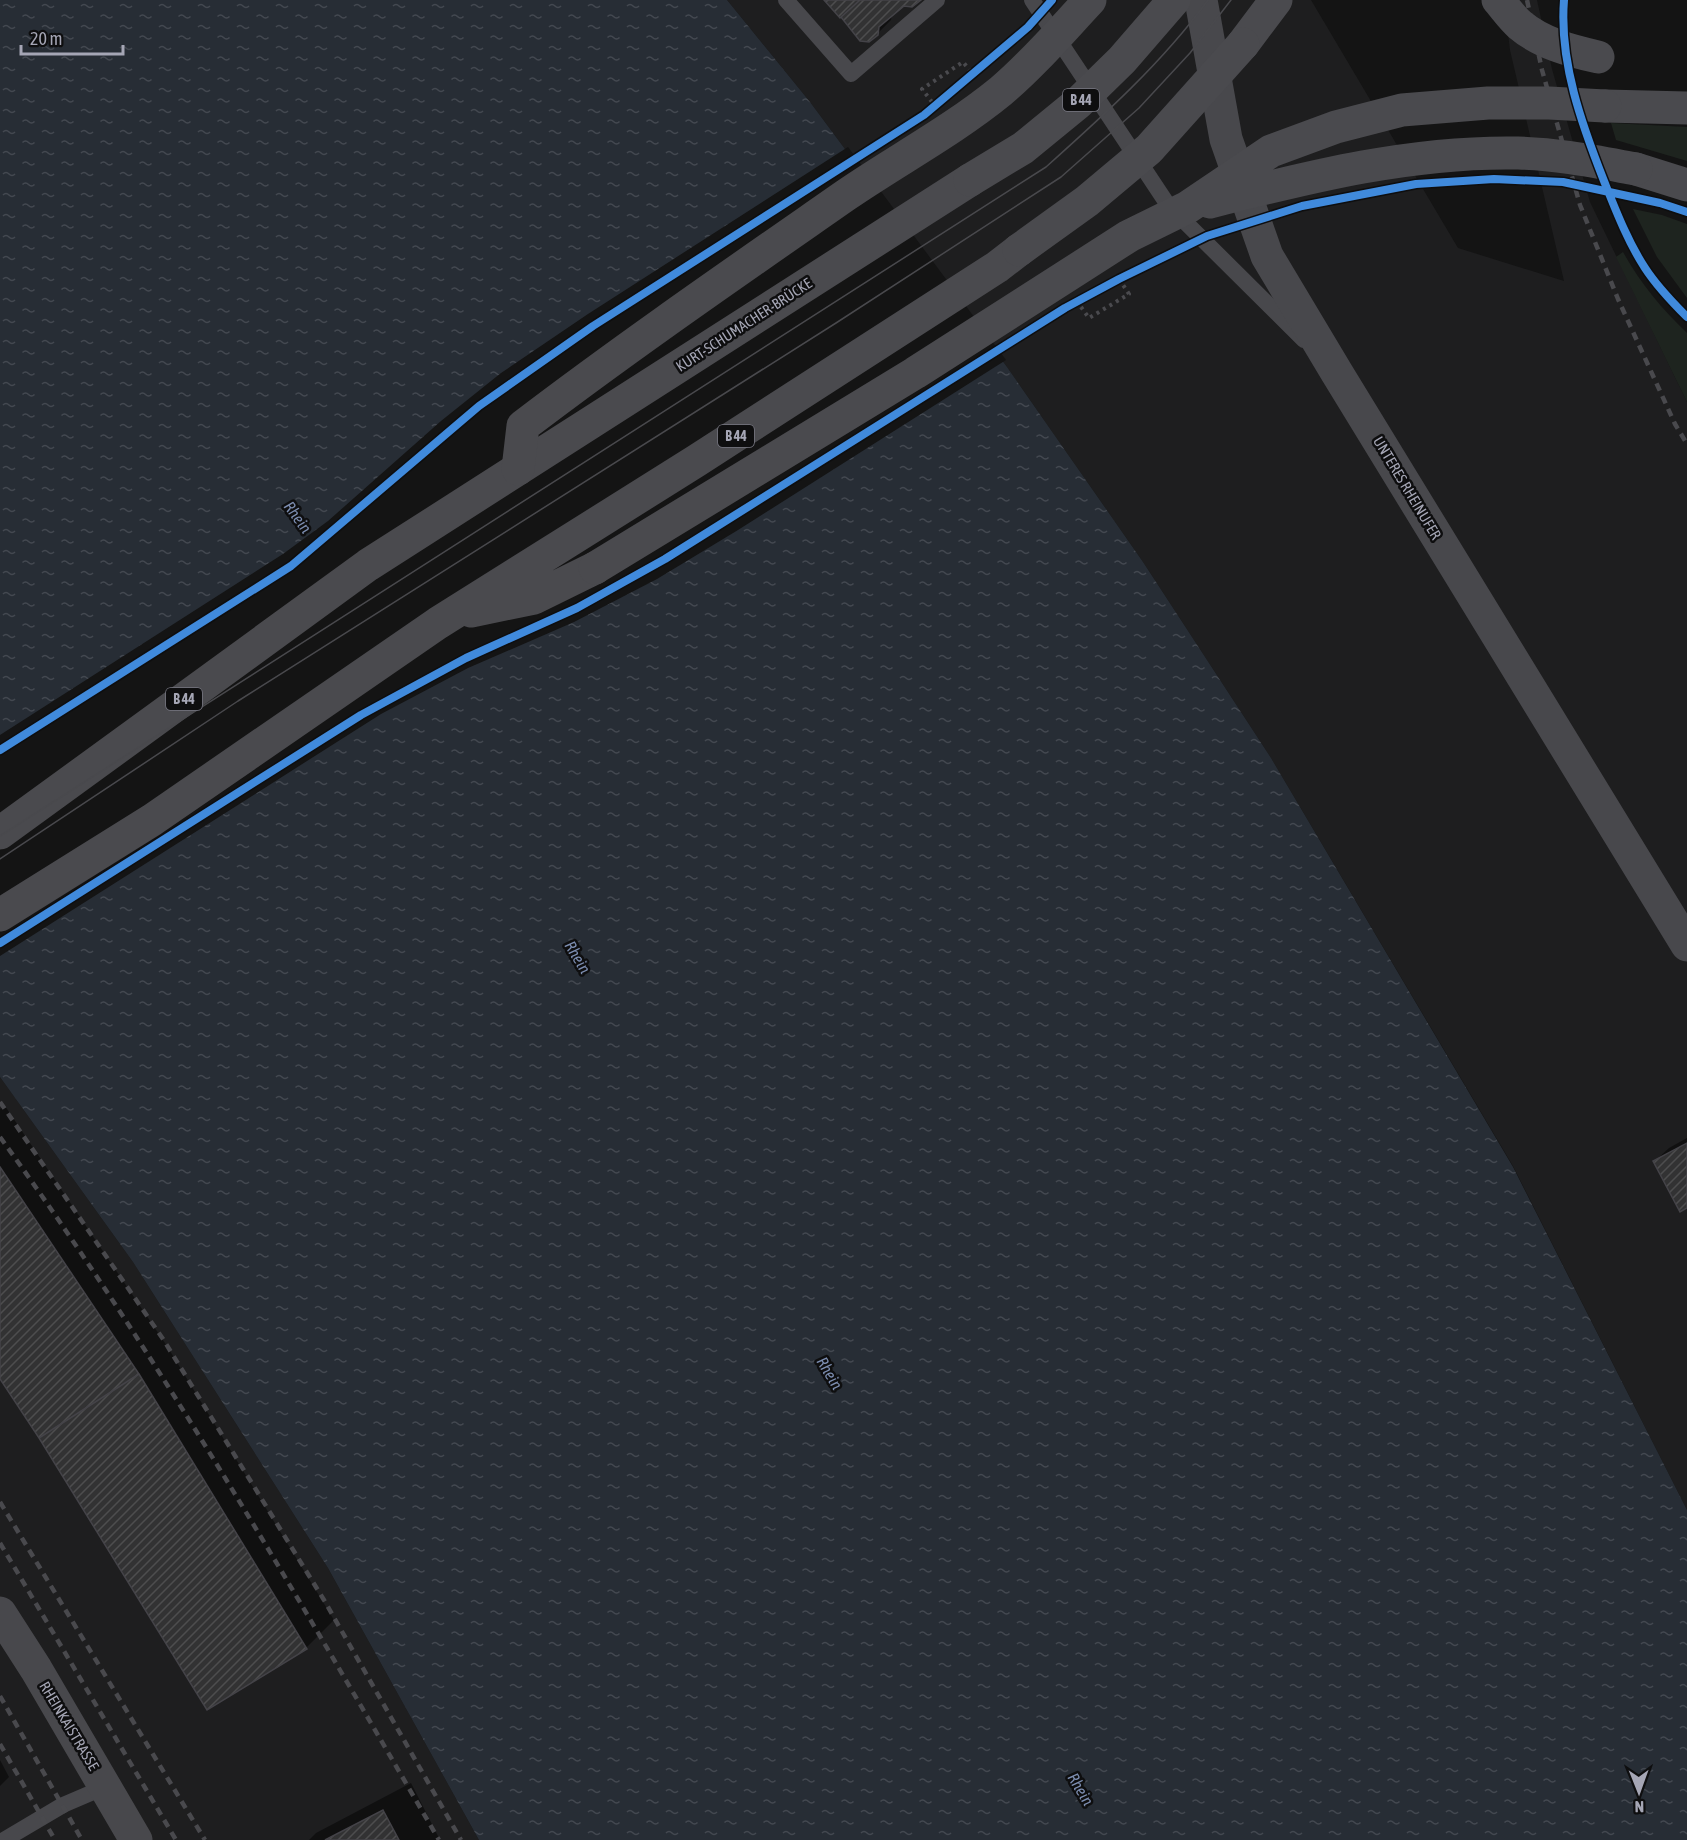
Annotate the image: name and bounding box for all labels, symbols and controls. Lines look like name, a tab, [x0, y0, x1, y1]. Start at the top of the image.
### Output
scale bar	[21, 18, 123, 56]
text: 20 m	[30, 28, 62, 49]
road number: B 44	[1063, 89, 1099, 111]
street label: KURT-SCHUMACHER-BRÜCKE	[673, 274, 815, 375]
road number: B 44	[718, 425, 754, 447]
street label: UNTERES RHEINUFER	[1370, 433, 1445, 543]
water label: Rhein	[281, 498, 316, 536]
road number: B 44	[166, 688, 202, 710]
water label: Rhein	[561, 938, 595, 977]
water label: Rhein	[813, 1354, 847, 1393]
street label: RHEINKAISTRASSE	[36, 1678, 103, 1774]
north arrow	[1609, 1762, 1669, 1822]
water label: Rhein	[1064, 1770, 1098, 1809]
text: N	[1634, 1798, 1644, 1816]

